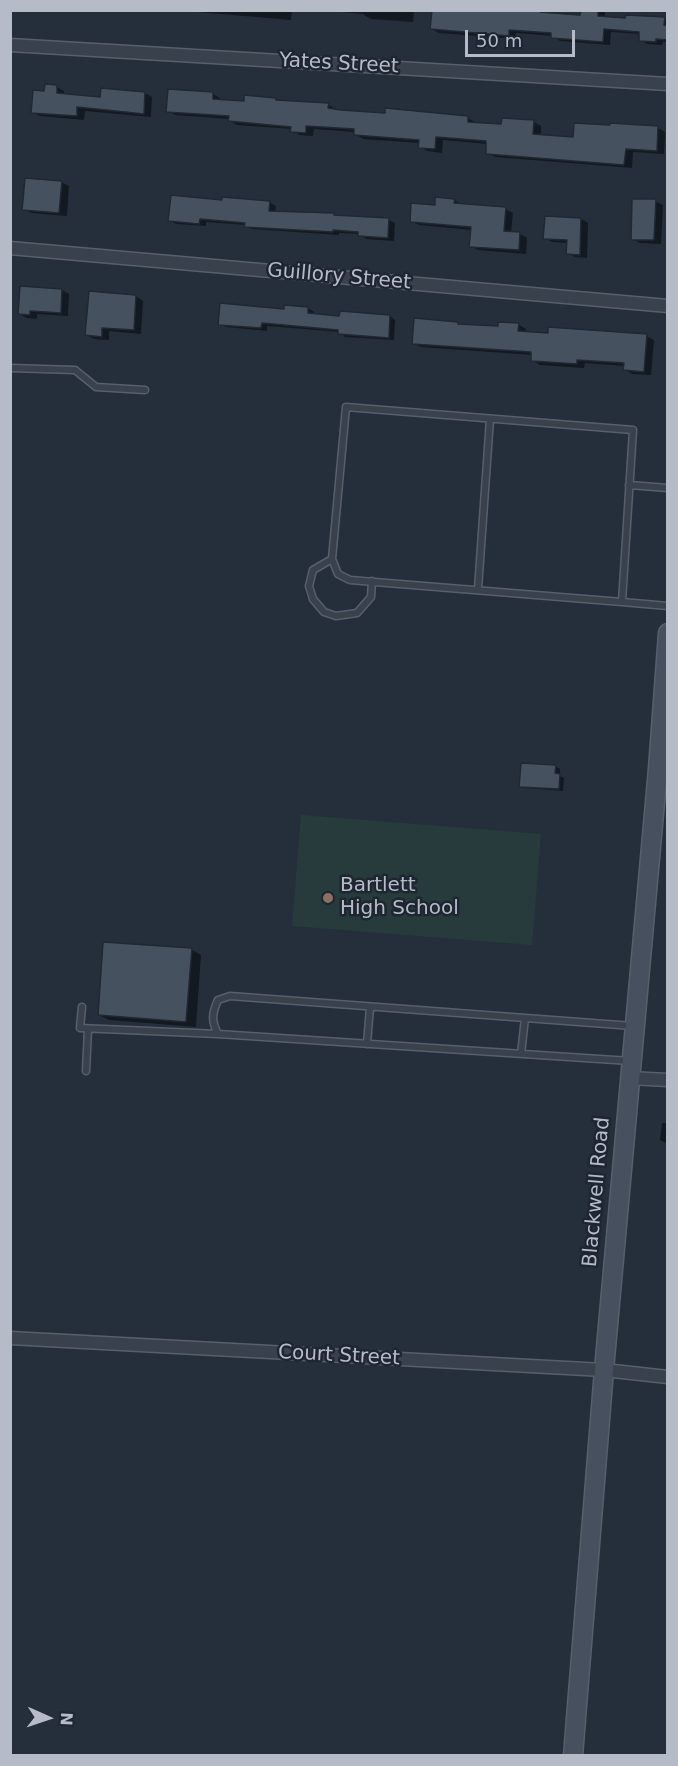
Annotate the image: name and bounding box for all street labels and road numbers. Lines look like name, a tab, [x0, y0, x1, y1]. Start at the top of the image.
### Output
street label: Yates Street	[279, 49, 399, 79]
street label: Guillory Street	[266, 259, 412, 295]
street label: Blackwell Road	[578, 1116, 616, 1268]
street label: Court Street	[277, 1341, 401, 1371]

